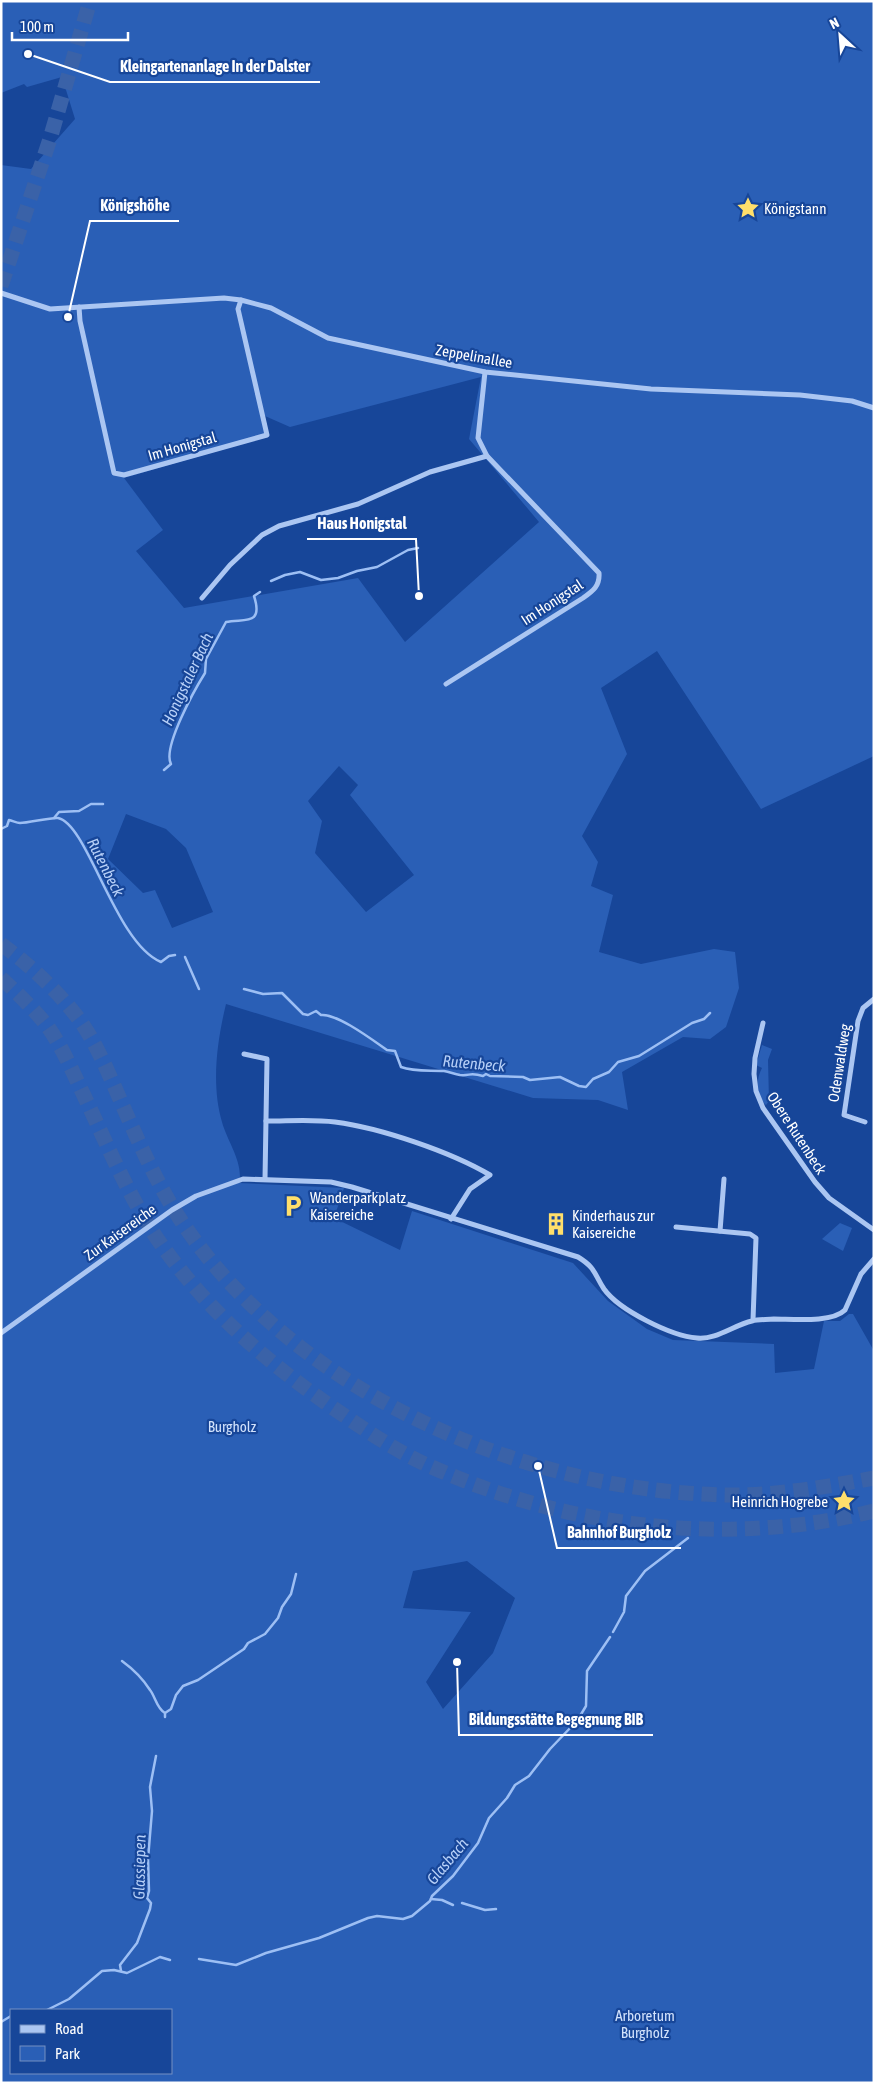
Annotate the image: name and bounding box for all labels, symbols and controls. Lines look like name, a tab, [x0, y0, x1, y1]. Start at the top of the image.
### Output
scale bar	[12, 10, 129, 42]
north arrow	[815, 10, 865, 60]
text: N	[827, 14, 842, 32]
text: 100 m	[20, 18, 54, 35]
callout: Kleingartenanlage In der Dalster	[110, 51, 320, 82]
text: Kleingartenanlage In der Dalster	[120, 57, 310, 75]
callout: Königshöhe	[90, 190, 179, 221]
place icon: Königstann	[735, 195, 761, 221]
text: Königshöhe	[100, 196, 170, 214]
place label: Königstann	[764, 200, 826, 217]
street label: Zeppelinallee	[434, 341, 514, 371]
street label: Im Honigstal	[146, 428, 218, 464]
callout: Haus Honigstal	[307, 508, 416, 539]
text: Haus Honigstal	[317, 514, 407, 532]
street label: Im Honigstal	[518, 576, 586, 628]
water label: Honigstaler Bach	[158, 630, 217, 729]
water label: Rutenbeck	[84, 835, 129, 900]
street label: Odenwaldweg	[824, 1022, 854, 1103]
water label: Rutenbeck	[442, 1051, 507, 1075]
street label: Obere Rutenbeck	[764, 1089, 830, 1178]
place label: Wanderparkplatz Kaisereiche	[310, 1189, 407, 1223]
parking icon: Wanderparkplatz Kaisereiche	[280, 1193, 306, 1219]
street label: Zur Kaisereiche	[81, 1200, 159, 1264]
place label: Kinderhaus zur Kaisereiche	[572, 1207, 655, 1241]
building icon: Kinderhaus zur Kaisereiche	[543, 1211, 569, 1237]
park label: Burgholz	[208, 1418, 257, 1435]
place icon: Heinrich Hogrebe	[831, 1488, 857, 1514]
place label: Heinrich Hogrebe	[732, 1493, 828, 1510]
callout: Bahnhof Burgholz	[557, 1517, 681, 1548]
text: Bahnhof Burgholz	[567, 1523, 671, 1541]
callout: Bildungsstätte Begegnung BIB	[459, 1704, 653, 1735]
text: Bildungsstätte Begegnung BIB	[469, 1710, 644, 1728]
water label: Glassiepen	[129, 1834, 150, 1900]
water label: Glasbach	[423, 1834, 471, 1888]
park label: Arboretum Burgholz	[615, 2007, 675, 2041]
legend	[10, 2009, 172, 2074]
text: Road	[55, 2020, 84, 2037]
text: Park	[55, 2045, 80, 2062]

